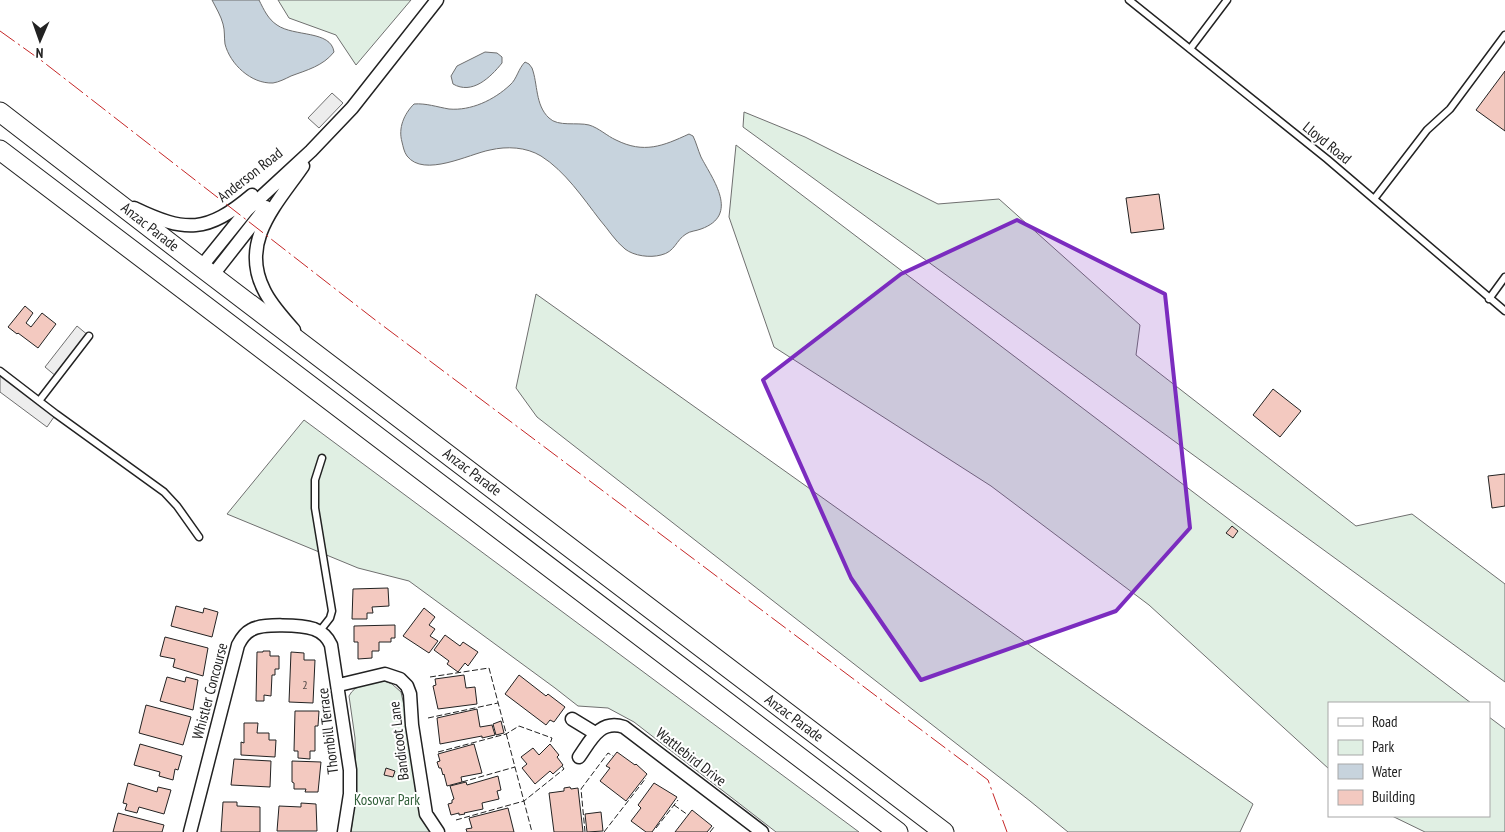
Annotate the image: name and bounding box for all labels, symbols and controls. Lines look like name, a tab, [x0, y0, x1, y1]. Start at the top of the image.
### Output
north arrow	[15, 15, 65, 65]
text: N	[35, 44, 44, 62]
street label: Lloyd Road	[1299, 117, 1355, 168]
street label: Anderson Road	[213, 143, 286, 206]
street label: Anzac Parade	[117, 198, 183, 255]
street label: Anzac Parade	[439, 443, 505, 500]
street label: Whistler Concourse	[188, 641, 232, 741]
house number: 2	[302, 677, 308, 692]
street label: Thornbill Terrace	[313, 687, 342, 775]
street label: Anzac Parade	[761, 689, 827, 746]
street label: Bandicoot Lane	[384, 700, 413, 782]
legend	[1328, 702, 1490, 817]
text: Road	[1372, 712, 1398, 731]
street label: Wattlebird Drive	[652, 723, 730, 790]
text: Park	[1372, 737, 1394, 756]
text: Water	[1372, 762, 1403, 781]
text: Building	[1372, 787, 1415, 806]
park label: Kosovar Park	[354, 790, 420, 809]

